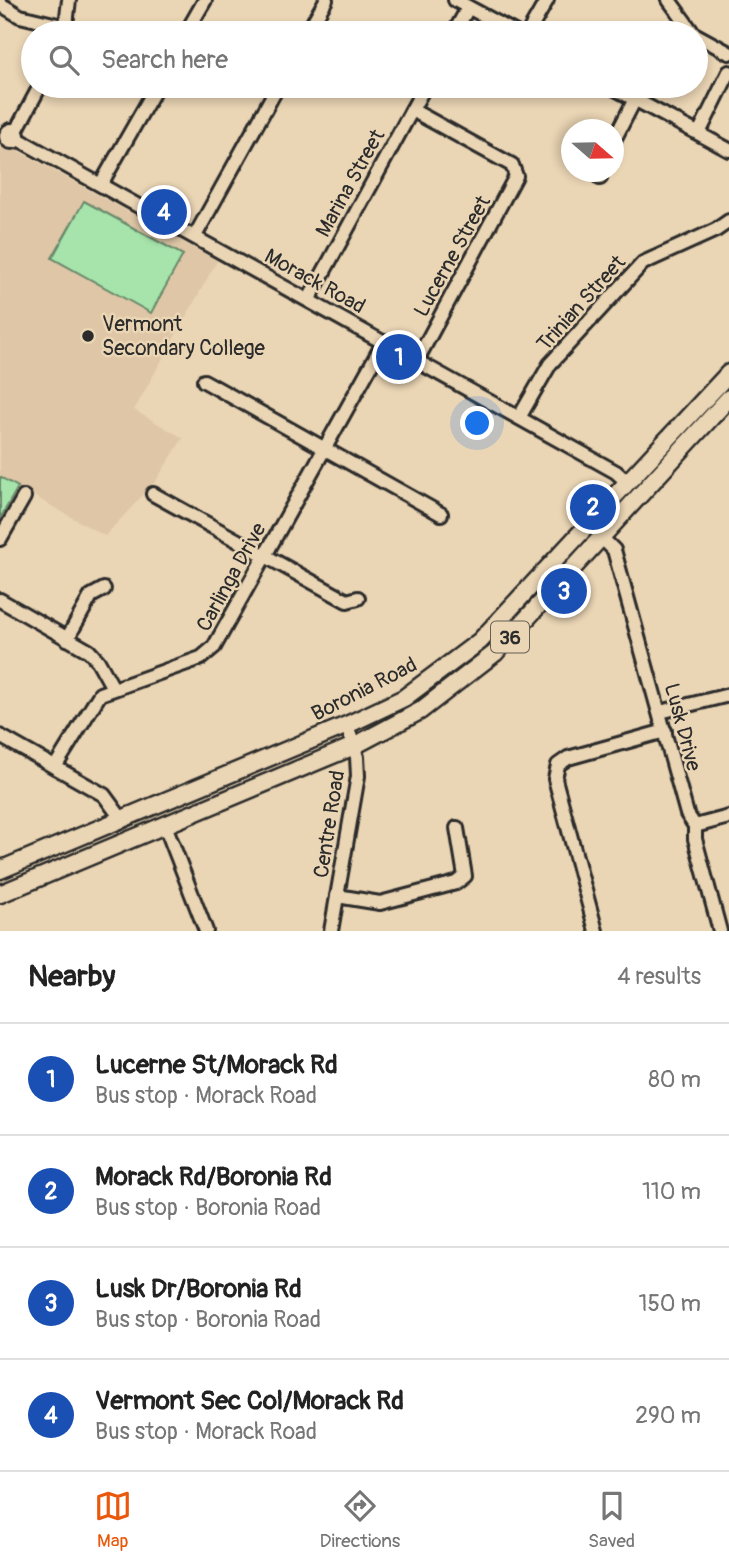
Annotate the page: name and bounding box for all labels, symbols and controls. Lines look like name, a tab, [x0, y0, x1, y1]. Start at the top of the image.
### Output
search box	[21, 21, 708, 98]
icon: search	[45, 41, 83, 79]
text: Search here	[101, 44, 228, 76]
north arrow	[561, 119, 624, 182]
street label: Marina Street	[310, 124, 391, 242]
pin: 4	[141, 186, 187, 238]
street label: Lucerne Street	[408, 190, 497, 322]
street label: Morack Road	[260, 243, 370, 320]
street label: Trinian Street	[531, 249, 632, 357]
place label: Vermont Secondary College	[102, 311, 265, 362]
marker: Vermont Secondary College	[80, 328, 96, 344]
pin: 1	[376, 331, 422, 383]
your location	[460, 406, 494, 440]
pin: 2	[570, 481, 616, 533]
street label: Carlinga Drive	[190, 518, 273, 636]
pin: 3	[541, 565, 587, 617]
road number: 36	[491, 622, 529, 652]
street label: Boronia Road	[307, 651, 421, 728]
street label: Lusk Drive	[658, 680, 707, 775]
street label: Centre Road	[308, 768, 351, 880]
text: Nearby	[28, 958, 115, 995]
text: 4 results	[617, 962, 701, 991]
text: Lucerne St/Morack Rd	[95, 1049, 338, 1081]
text: 1	[47, 1065, 56, 1094]
text: 80 m	[648, 1065, 701, 1094]
text: Bus stop · Morack Road	[95, 1081, 317, 1110]
text: Morack Rd/Boronia Rd	[95, 1161, 332, 1193]
text: 2	[45, 1177, 57, 1206]
text: 110 m	[642, 1177, 701, 1206]
text: Bus stop · Boronia Road	[95, 1193, 321, 1222]
text: Lusk Dr/Boronia Rd	[95, 1273, 302, 1305]
text: 3	[45, 1289, 57, 1318]
text: 150 m	[638, 1289, 701, 1318]
text: Bus stop · Boronia Road	[95, 1305, 321, 1334]
text: Vermont Sec Col/Morack Rd	[95, 1385, 404, 1417]
text: 4	[44, 1401, 58, 1430]
text: 290 m	[635, 1401, 701, 1430]
text: Bus stop · Morack Road	[95, 1417, 317, 1446]
tab: Map	[94, 1487, 132, 1553]
tab: Directions	[320, 1487, 400, 1553]
tab: Saved	[588, 1487, 635, 1553]

